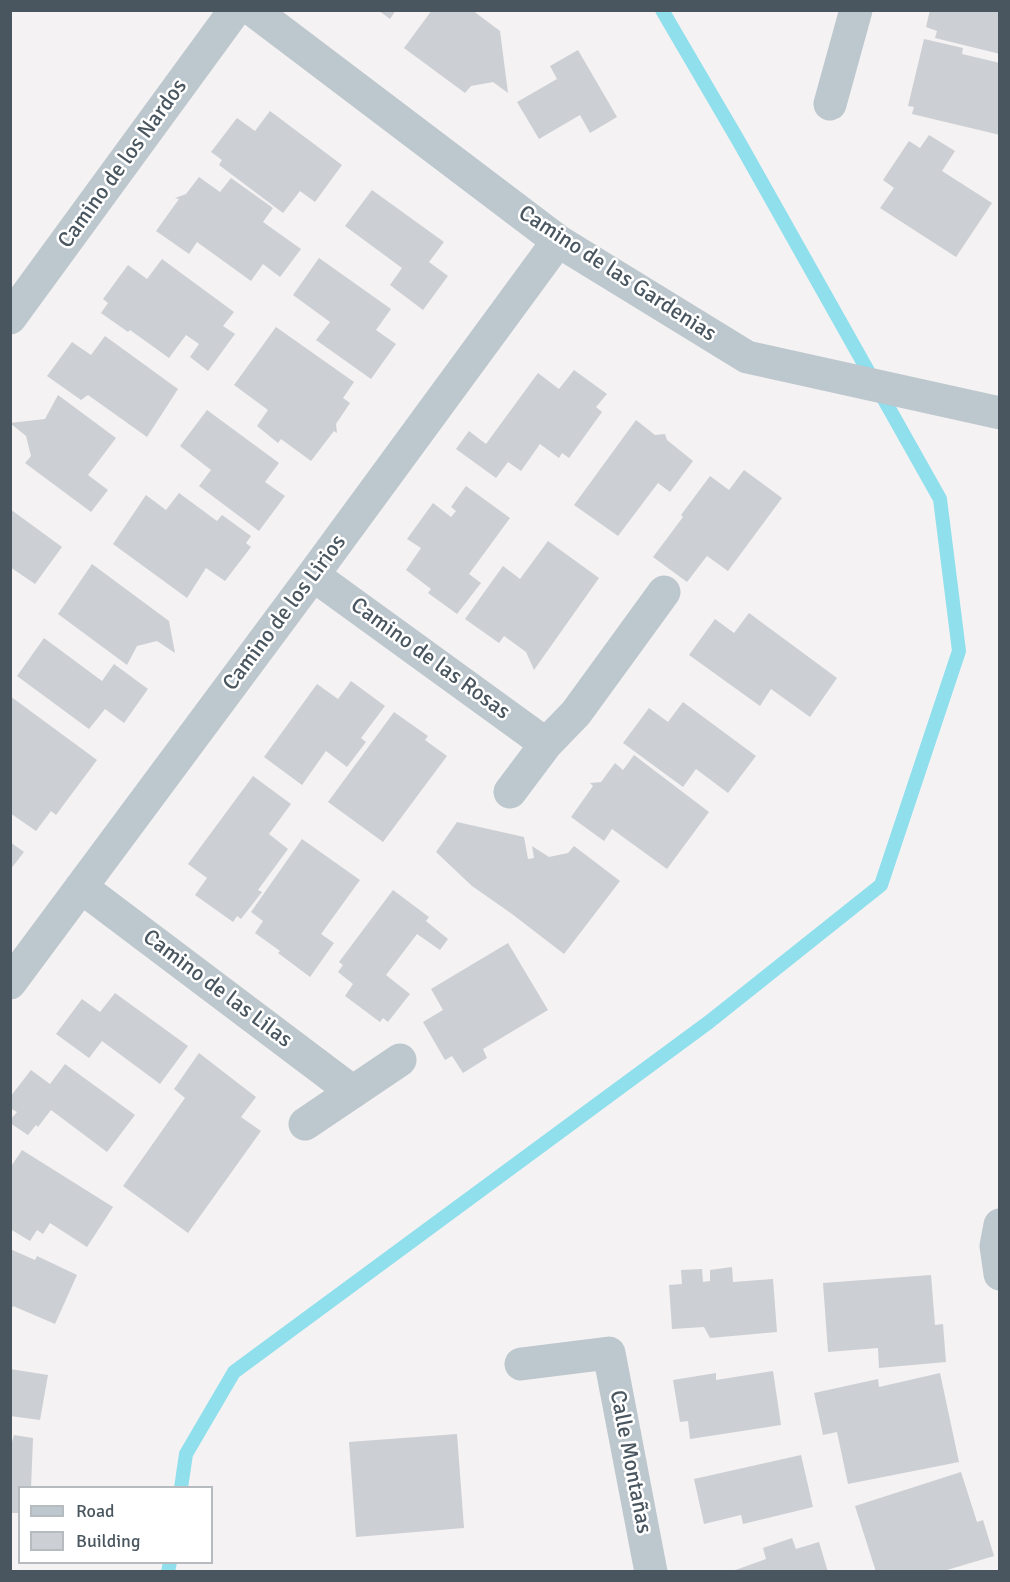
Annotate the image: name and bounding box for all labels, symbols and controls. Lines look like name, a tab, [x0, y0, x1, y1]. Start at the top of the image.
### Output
street label: Camino de los Nardos	[53, 74, 193, 254]
street label: Camino de las Gardenias	[513, 200, 721, 348]
street label: Camino de los Lirios	[218, 530, 352, 696]
street label: Camino de las Rosas	[345, 592, 515, 726]
street label: Camino de las Lilas	[137, 924, 297, 1054]
street label: Calle Montañas	[603, 1388, 657, 1536]
legend	[18, 1486, 213, 1564]
text: Road	[76, 1500, 115, 1522]
text: Building	[76, 1530, 140, 1552]

